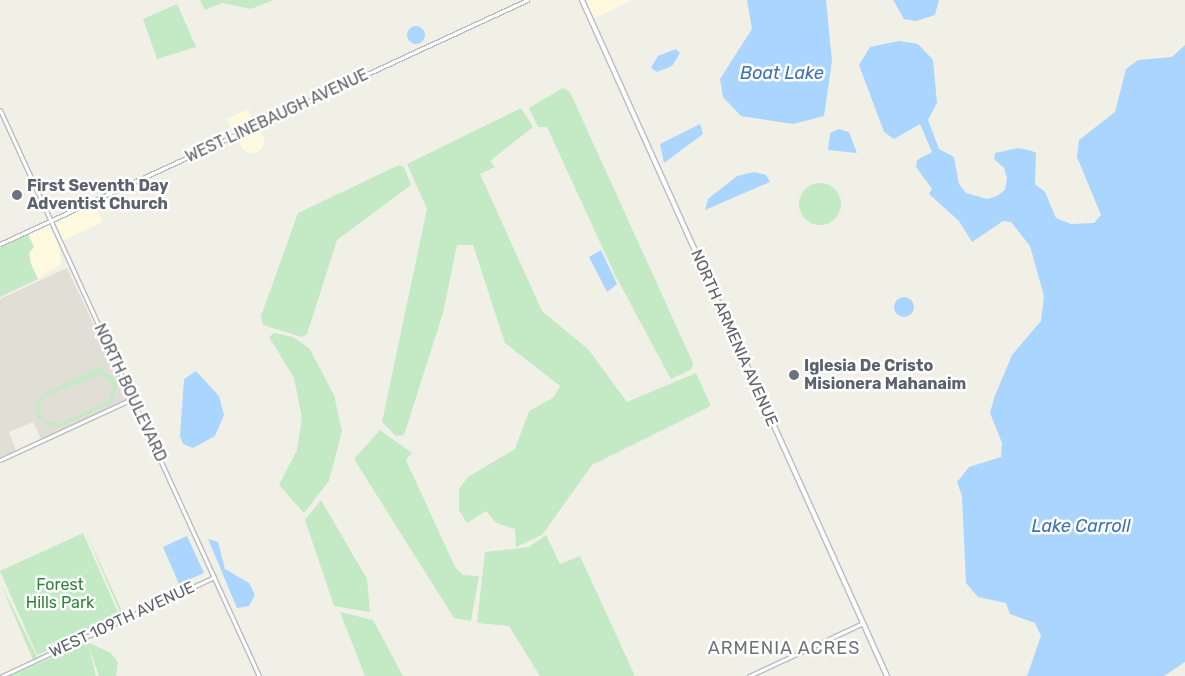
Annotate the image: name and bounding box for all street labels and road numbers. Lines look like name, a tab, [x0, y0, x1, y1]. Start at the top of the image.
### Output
street label: WEST LINEBAUGH AVENUE	[182, 65, 372, 167]
street label: NORTH ARMENIA AVENUE	[686, 246, 782, 430]
street label: NORTH BOULEVARD	[90, 321, 170, 465]
street label: WEST 109TH AVENUE	[46, 578, 198, 662]

